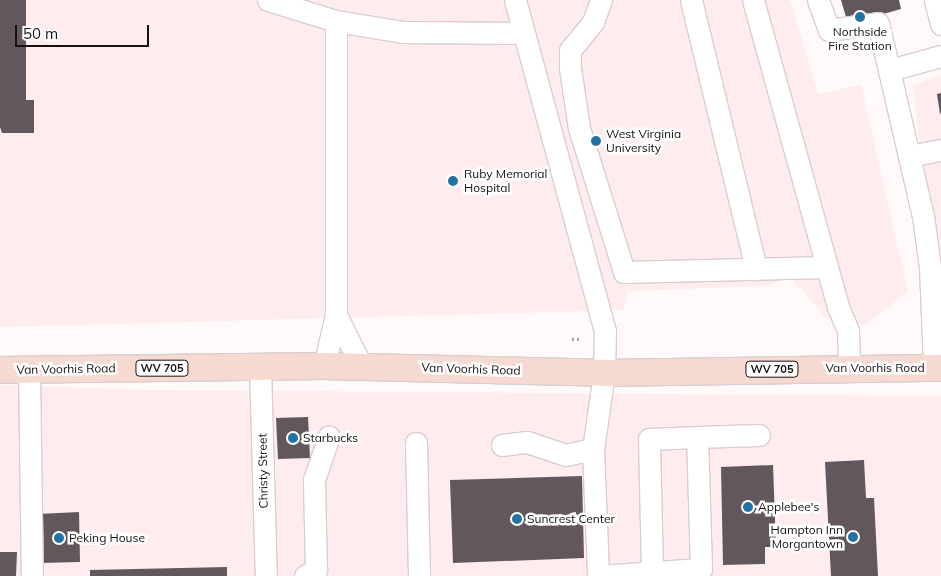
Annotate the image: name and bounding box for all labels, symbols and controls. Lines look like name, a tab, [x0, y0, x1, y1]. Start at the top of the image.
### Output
marker: Northside Fire Station	[854, 11, 866, 23]
scale bar	[18, 15, 151, 47]
text: 50 m	[23, 24, 58, 43]
place label: Northside Fire Station	[828, 25, 892, 53]
place label: West Virginia University	[606, 127, 681, 155]
marker: West Virginia University	[590, 135, 602, 147]
place label: Ruby Memorial Hospital	[464, 167, 547, 195]
marker: Ruby Memorial Hospital	[446, 174, 460, 188]
road number: WV 705	[134, 359, 190, 376]
street label: Van Voorhis Road	[421, 360, 521, 378]
road number: WV 705	[744, 360, 800, 378]
street label: Van Voorhis Road	[16, 361, 116, 377]
street label: Van Voorhis Road	[825, 361, 925, 375]
place label: Starbucks	[303, 431, 358, 445]
marker: Starbucks	[287, 432, 299, 444]
street label: Christy Street	[255, 433, 271, 509]
place label: Applebee's	[758, 500, 819, 514]
marker: Applebee's	[742, 501, 754, 513]
place label: Suncrest Center	[527, 512, 615, 526]
marker: Suncrest Center	[511, 513, 523, 525]
place label: Hampton Inn Morgantown	[771, 523, 843, 551]
place label: Peking House	[69, 531, 145, 545]
marker: Hampton Inn Morgantown	[847, 531, 859, 543]
marker: Peking House	[53, 532, 65, 544]

